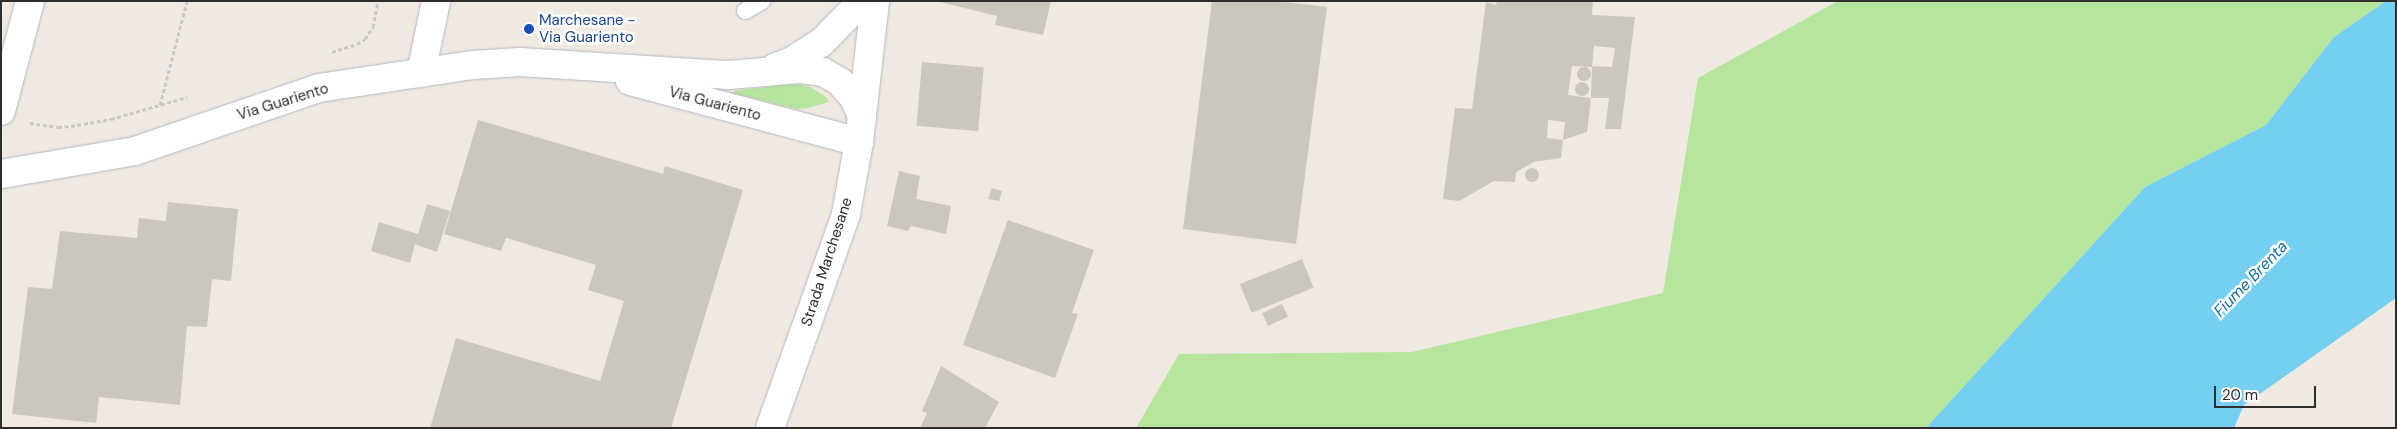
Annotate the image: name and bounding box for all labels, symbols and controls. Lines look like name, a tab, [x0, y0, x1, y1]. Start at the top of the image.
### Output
place label: Marchesane - Via Guariento	[539, 11, 636, 46]
marker: Marchesane - Via Guariento	[523, 23, 535, 35]
street label: Via Guariento	[235, 80, 331, 124]
street label: Via Guariento	[667, 83, 763, 125]
street label: Strada Marchesane	[798, 195, 856, 329]
water label: Fiume Brenta	[2210, 237, 2292, 321]
scale bar	[2217, 376, 2320, 408]
text: 20 m	[2222, 385, 2258, 405]

